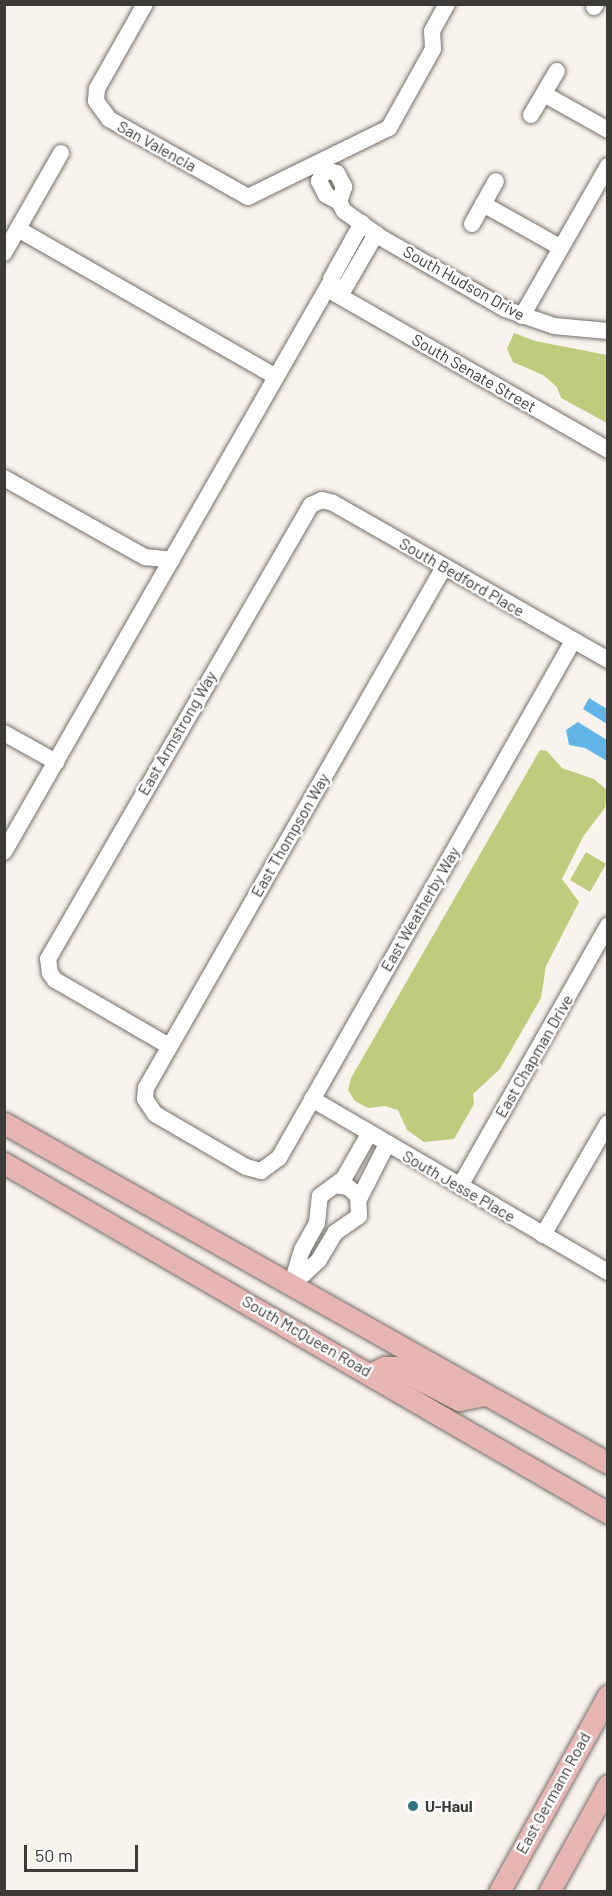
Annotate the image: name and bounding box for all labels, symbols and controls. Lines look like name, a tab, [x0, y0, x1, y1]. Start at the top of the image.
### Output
street label: San Valencia	[114, 116, 200, 176]
street label: South Hudson Drive	[400, 242, 528, 324]
street label: South Senate Street	[409, 330, 539, 416]
street label: South Bedford Place	[396, 533, 528, 621]
street label: East Armstrong Way	[134, 667, 220, 799]
street label: East Thompson Way	[247, 770, 333, 900]
street label: East Weatherby Way	[376, 843, 464, 975]
street label: East Chapman Drive	[491, 991, 577, 1121]
street label: South Jesse Place	[399, 1146, 519, 1226]
street label: South McQueen Road	[239, 1291, 375, 1381]
street label: East Germann Road	[512, 1729, 594, 1857]
place label: U-Haul	[425, 1796, 473, 1816]
marker: U-Haul	[406, 1799, 420, 1813]
scale bar	[27, 1833, 141, 1871]
text: 50 m	[35, 1844, 73, 1866]

